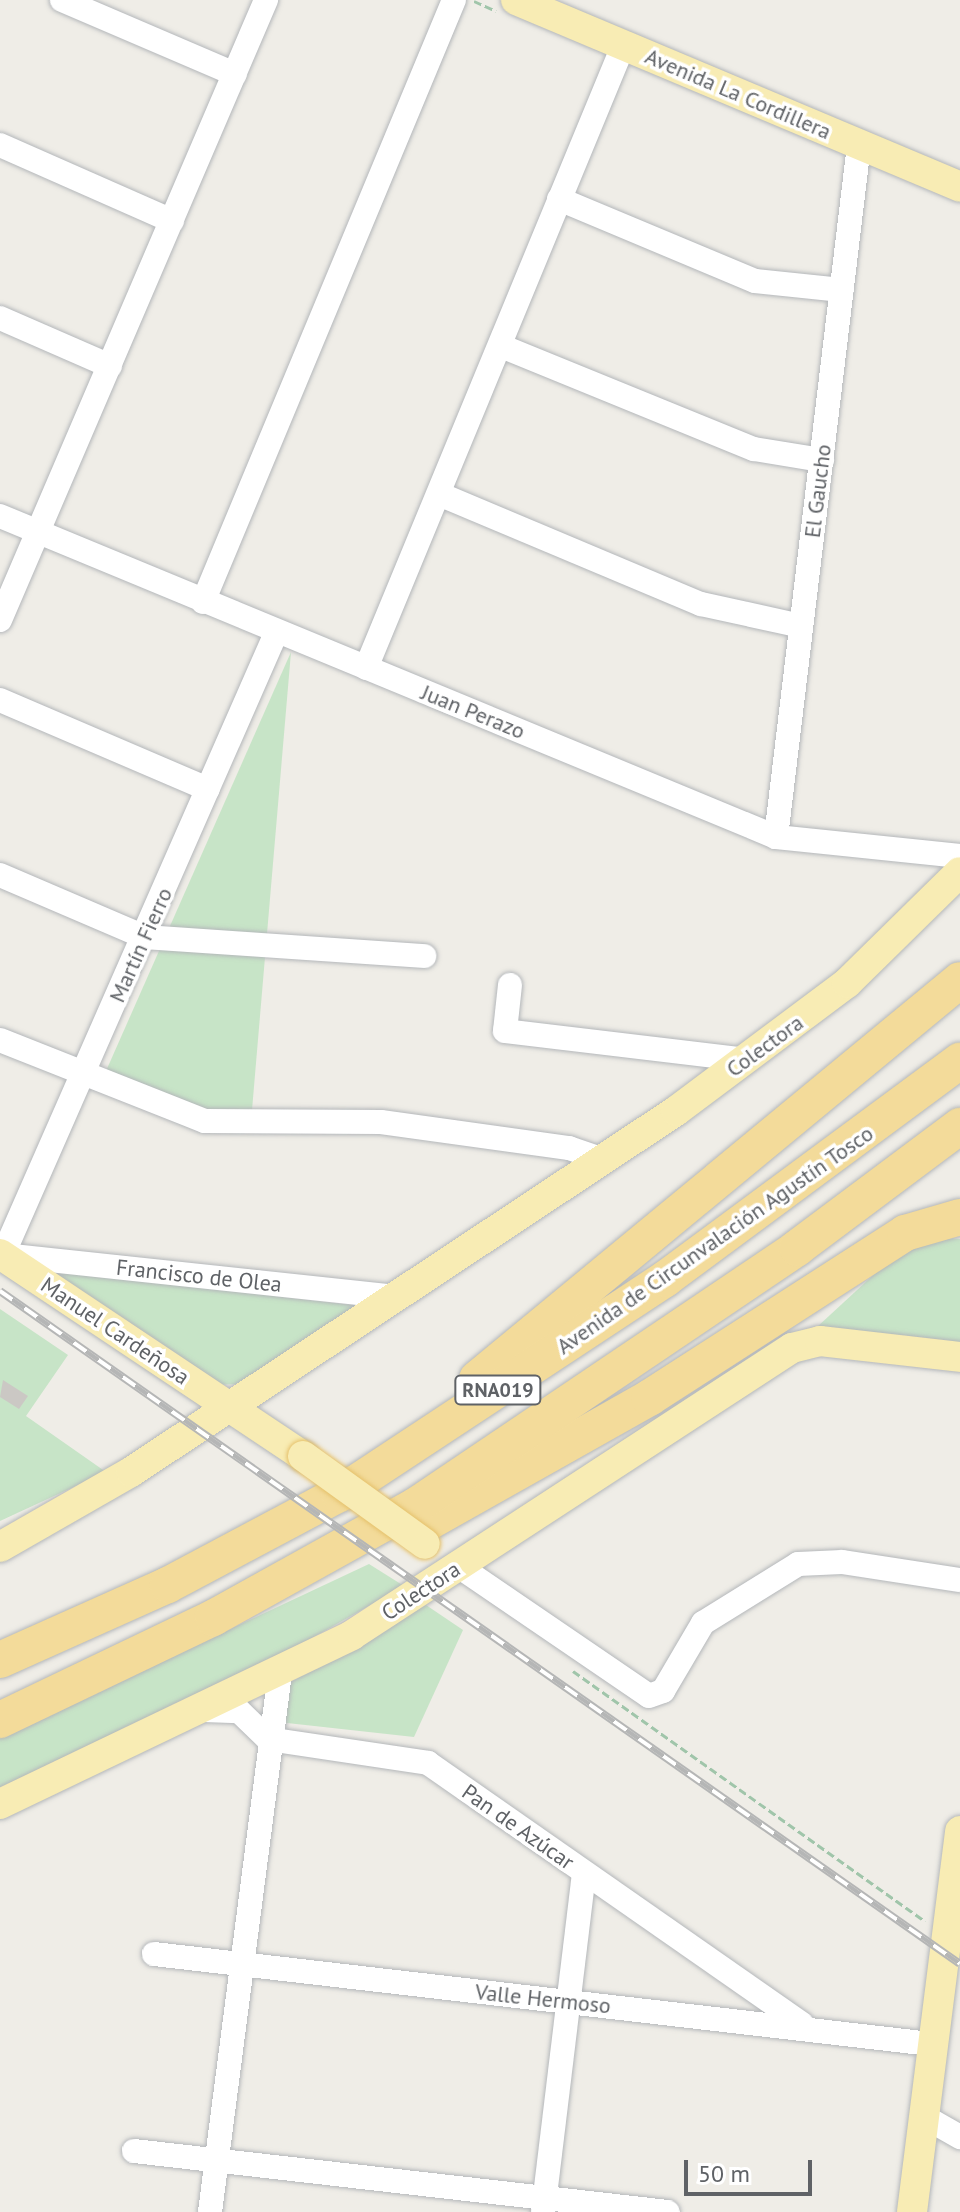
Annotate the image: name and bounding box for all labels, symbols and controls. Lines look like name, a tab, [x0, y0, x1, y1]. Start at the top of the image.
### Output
street label: Avenida La Cordillera	[641, 43, 835, 145]
street label: El Gaucho	[799, 443, 837, 539]
street label: Juan Perazo	[417, 679, 529, 745]
street label: Martín Fierro	[104, 883, 178, 1007]
street label: Colectora	[722, 1009, 808, 1083]
street label: Avenida de Circunvalación Agustín Tosco	[551, 1120, 879, 1360]
street label: Francisco de Olea	[115, 1254, 283, 1298]
street label: Manuel Cardeñosa	[36, 1272, 194, 1390]
road number: RNA019	[454, 1374, 542, 1406]
street label: Colectora	[377, 1556, 465, 1626]
street label: Pan de Azúcar	[457, 1778, 579, 1876]
street label: Valle Hermoso	[474, 1979, 612, 2019]
scale bar	[688, 2144, 816, 2194]
text: 50 m	[698, 2158, 750, 2189]

